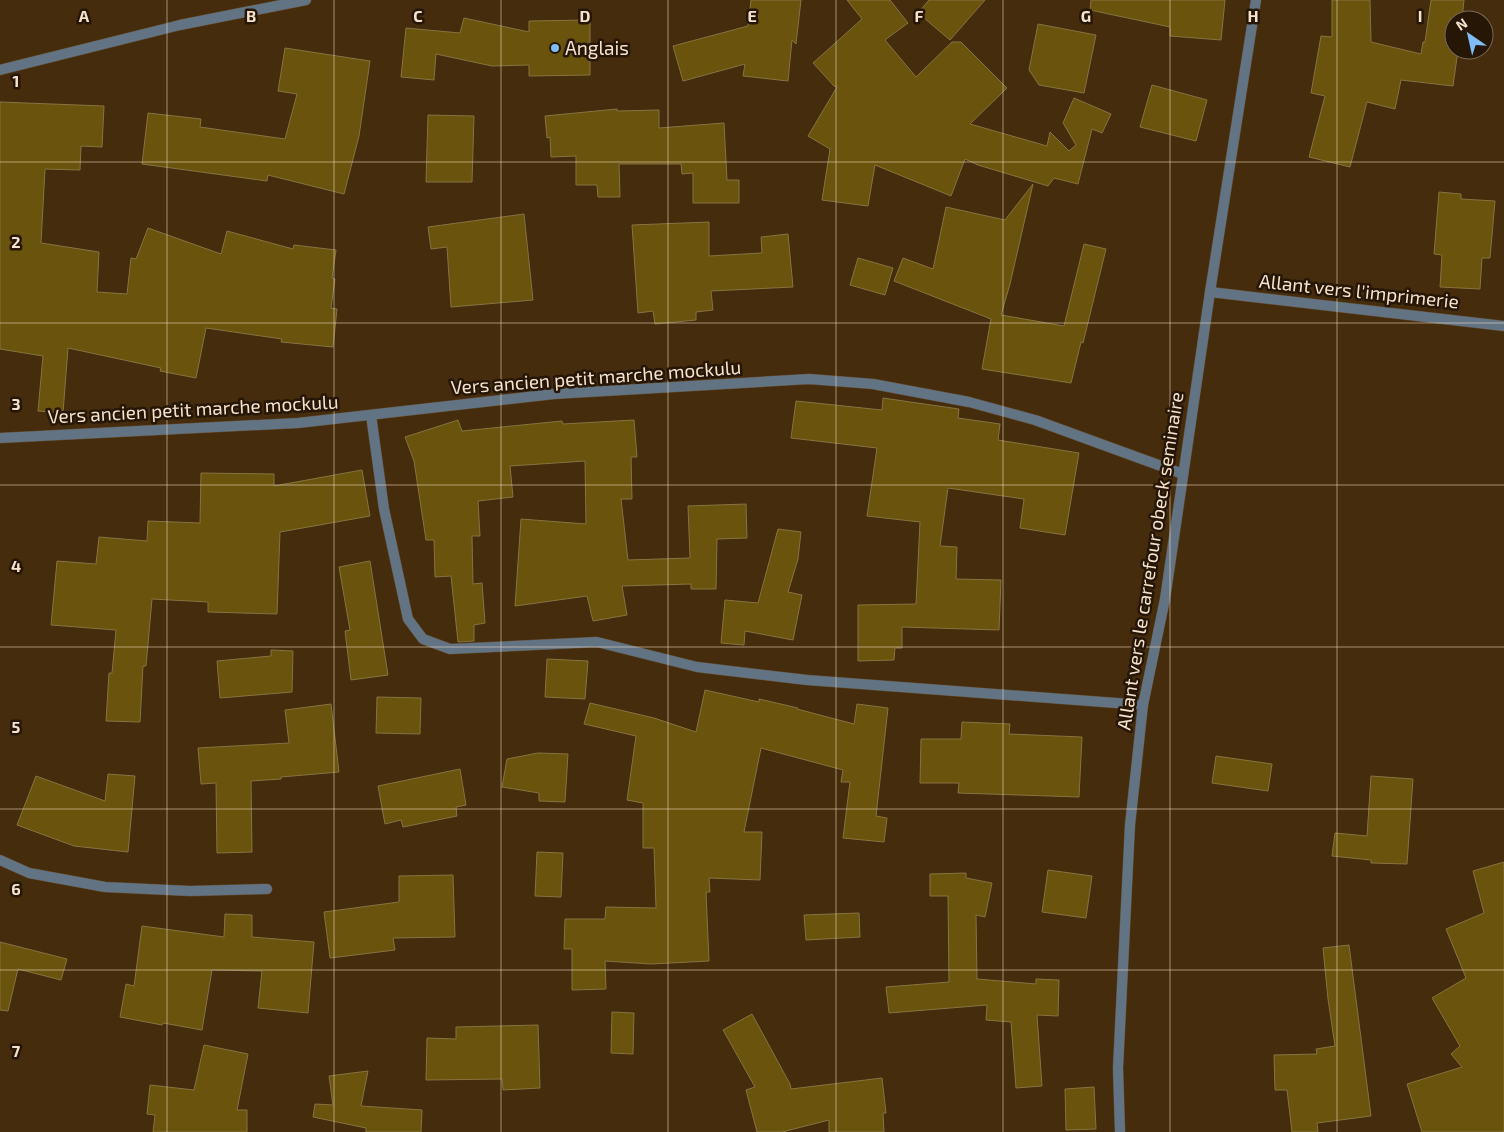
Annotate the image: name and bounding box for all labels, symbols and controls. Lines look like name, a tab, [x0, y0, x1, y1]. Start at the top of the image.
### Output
text: A	[79, 6, 90, 25]
text: B	[246, 6, 256, 25]
text: C	[413, 6, 423, 25]
text: D	[580, 6, 591, 25]
text: E	[747, 6, 757, 25]
text: F	[915, 6, 924, 25]
text: G	[1081, 6, 1091, 25]
text: H	[1247, 6, 1259, 25]
text: I	[1418, 6, 1422, 25]
north arrow	[1444, 10, 1494, 60]
text: N	[1453, 14, 1470, 34]
place label: Anglais	[565, 36, 629, 59]
marker: Anglais	[549, 42, 561, 54]
text: 1	[13, 71, 19, 90]
text: 2	[11, 232, 21, 251]
street label: Allant vers l'imprimerie	[1258, 269, 1460, 312]
street label: Vers ancien petit marche mockulu	[450, 355, 742, 398]
street label: Vers ancien petit marche mockulu	[47, 389, 339, 428]
street label: Allant vers le carrefour obeck seminaire	[1111, 390, 1188, 732]
text: 3	[11, 394, 21, 413]
text: 4	[11, 556, 21, 575]
text: 5	[12, 717, 21, 736]
text: 6	[11, 879, 21, 898]
text: 7	[12, 1041, 21, 1060]

